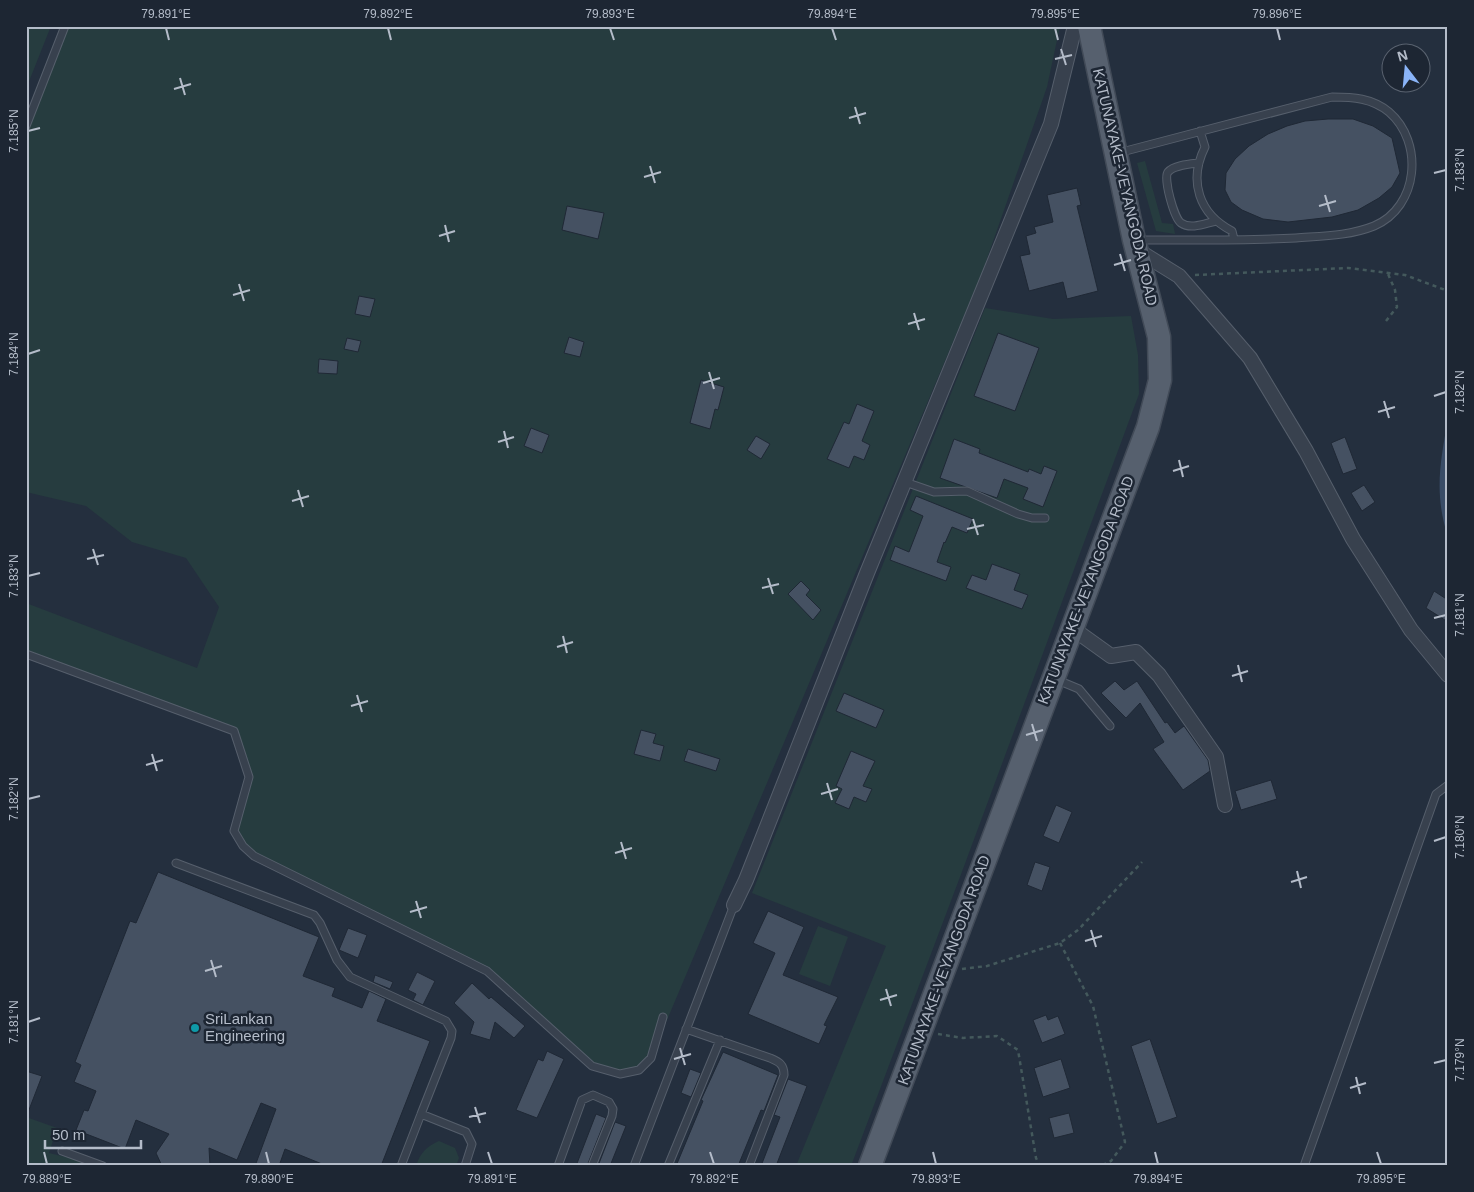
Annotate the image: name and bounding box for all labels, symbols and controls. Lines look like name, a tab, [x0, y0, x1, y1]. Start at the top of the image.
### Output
text: 79.891°E	[141, 7, 191, 21]
text: 79.892°E	[363, 7, 413, 21]
text: 79.893°E	[585, 7, 635, 21]
text: 79.894°E	[807, 7, 857, 21]
text: 79.895°E	[1030, 7, 1080, 21]
text: 79.896°E	[1252, 7, 1302, 21]
north arrow	[1382, 42, 1432, 92]
text: N	[1395, 46, 1409, 65]
street label: KATUNAYAKE-VEYANGODA ROAD	[1090, 67, 1161, 307]
text: 7.185°N	[7, 109, 21, 153]
text: 7.183°N	[1453, 148, 1467, 192]
text: 7.184°N	[7, 332, 21, 376]
text: 7.182°N	[1453, 370, 1467, 414]
street label: KATUNAYAKE-VEYANGODA ROAD	[1034, 473, 1137, 706]
text: 7.183°N	[7, 554, 21, 598]
text: 7.181°N	[1453, 593, 1467, 637]
text: 7.182°N	[7, 777, 21, 821]
text: 7.180°N	[1453, 815, 1467, 859]
street label: KATUNAYAKE-VEYANGODA ROAD	[894, 853, 993, 1087]
text: 7.181°N	[7, 1000, 21, 1044]
place label: SriLankan Engineering	[205, 1010, 285, 1044]
marker: SriLankan Engineering	[189, 1022, 201, 1034]
text: 7.179°N	[1453, 1038, 1467, 1082]
scale bar	[45, 1117, 141, 1149]
text: 50 m	[52, 1126, 85, 1143]
text: 79.889°E	[22, 1172, 72, 1186]
text: 79.890°E	[244, 1172, 294, 1186]
text: 79.891°E	[467, 1172, 517, 1186]
text: 79.892°E	[689, 1172, 739, 1186]
text: 79.893°E	[911, 1172, 961, 1186]
text: 79.894°E	[1133, 1172, 1183, 1186]
text: 79.895°E	[1356, 1172, 1406, 1186]

